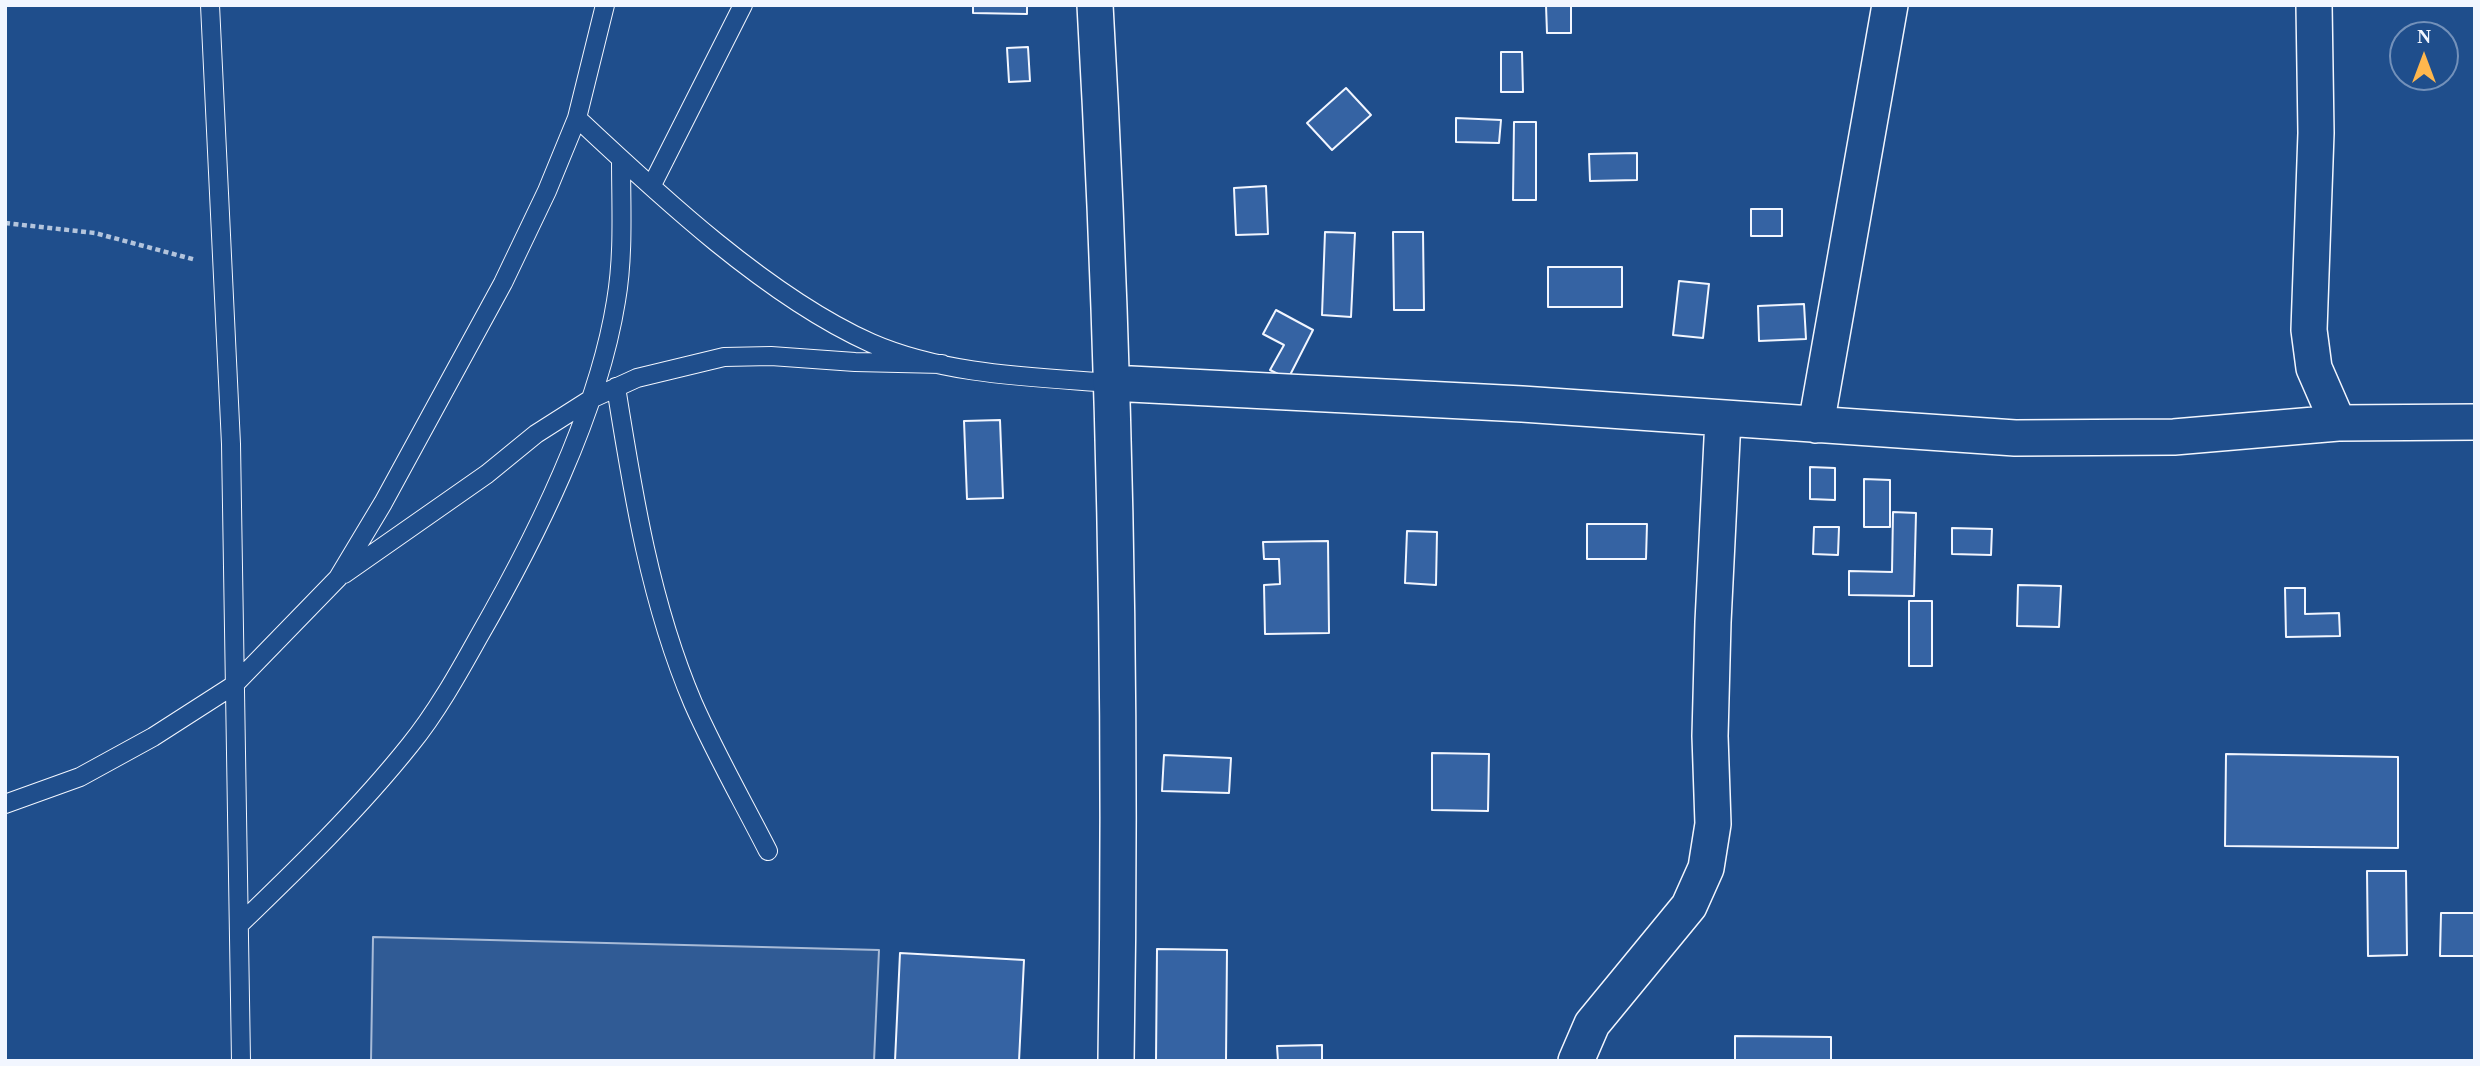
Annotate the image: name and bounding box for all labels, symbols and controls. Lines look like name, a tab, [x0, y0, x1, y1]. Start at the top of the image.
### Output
north arrow	[2389, 21, 2459, 91]
text: N	[2417, 26, 2431, 47]

